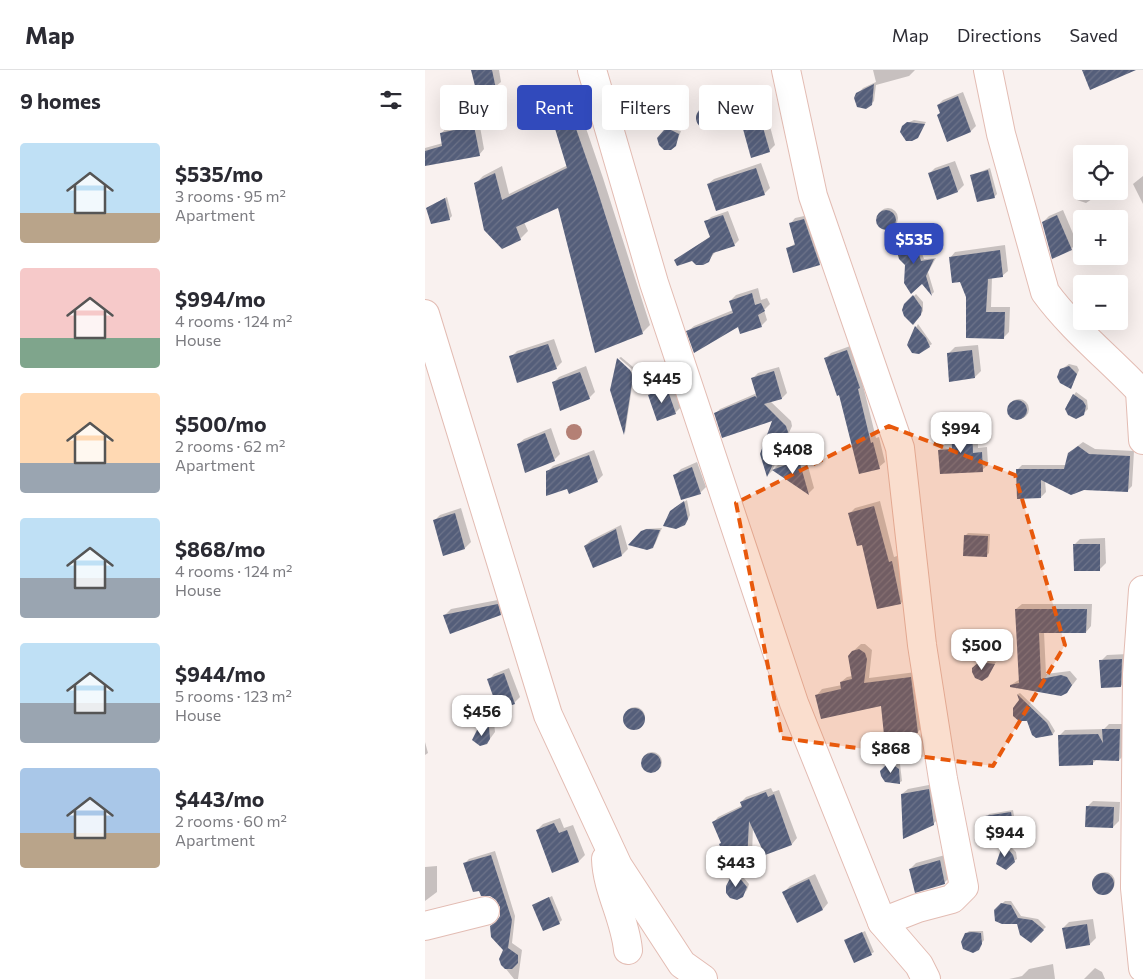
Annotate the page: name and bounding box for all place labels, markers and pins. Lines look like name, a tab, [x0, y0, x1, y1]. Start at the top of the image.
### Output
pin: $535	[884, 222, 944, 265]
pin: $445	[632, 362, 692, 404]
pin: $994	[931, 412, 991, 454]
pin: $408	[763, 432, 823, 475]
pin: $500	[952, 628, 1012, 671]
pin: $456	[452, 694, 512, 737]
pin: $868	[861, 732, 921, 774]
pin: $944	[975, 816, 1035, 858]
pin: $443	[706, 846, 766, 888]

